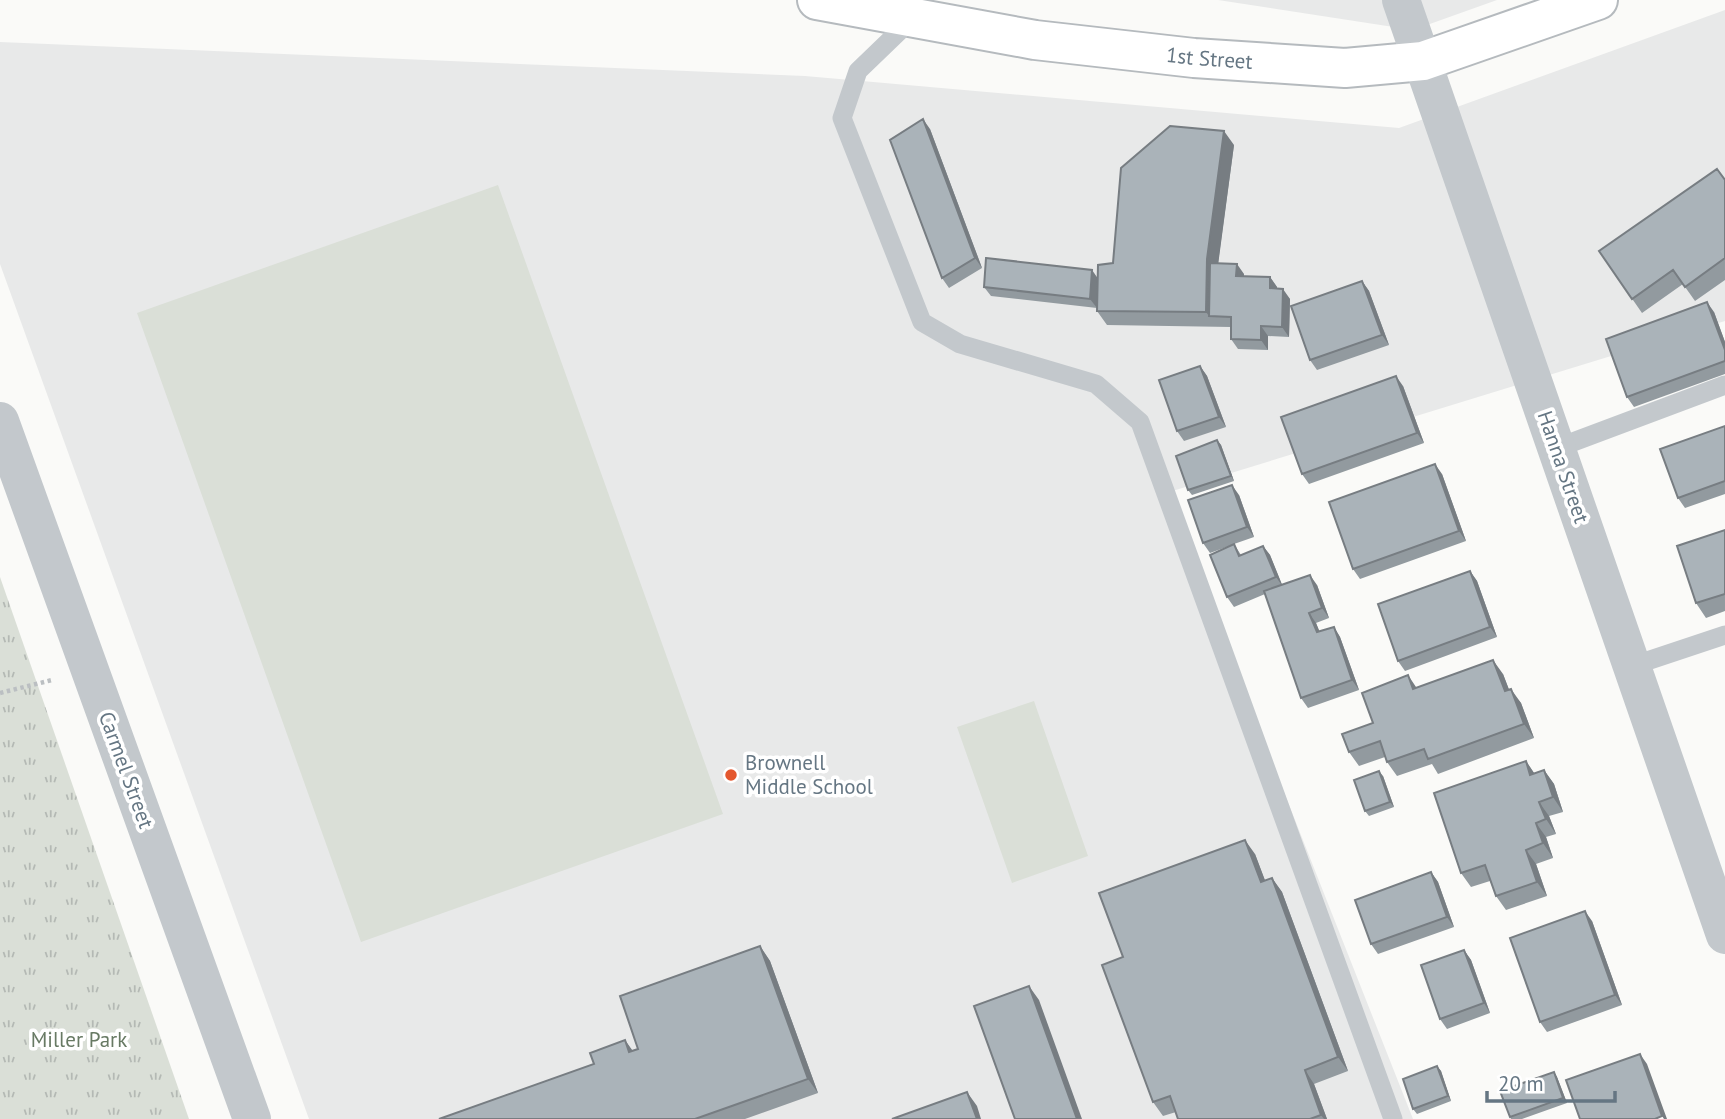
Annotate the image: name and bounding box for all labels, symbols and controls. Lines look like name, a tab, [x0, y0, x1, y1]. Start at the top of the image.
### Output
street label: 1st Street	[1165, 41, 1253, 75]
street label: Hanna Street	[1532, 407, 1595, 527]
street label: Carmel Street	[93, 708, 160, 832]
place label: Brownell Middle School	[745, 749, 873, 800]
marker: Brownell Middle School	[723, 767, 739, 783]
park label: Miller Park	[31, 1026, 127, 1053]
scale bar	[1487, 1060, 1615, 1104]
text: 20 m	[1498, 1070, 1544, 1097]

